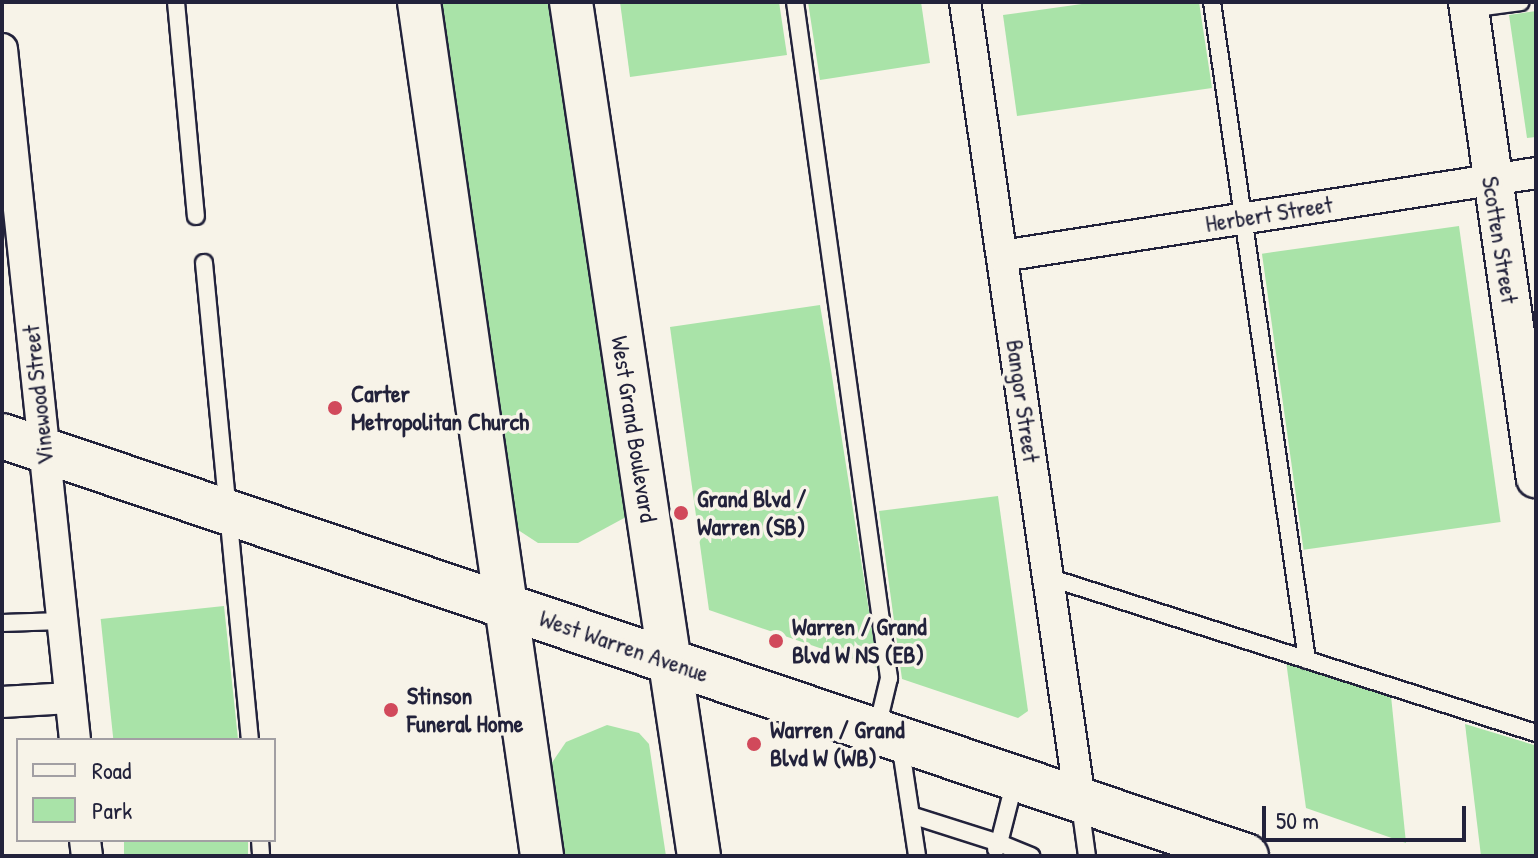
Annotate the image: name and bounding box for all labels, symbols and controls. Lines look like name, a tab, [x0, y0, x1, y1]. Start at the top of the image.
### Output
street label: Scotten Street	[1476, 174, 1524, 306]
street label: Herbert Street	[1203, 190, 1335, 238]
street label: Vinewood Street	[16, 324, 60, 466]
street label: West Grand Boulevard	[605, 334, 663, 524]
street label: Bangor Street	[1000, 338, 1046, 464]
place label: Carter Metropolitan Church	[351, 380, 529, 436]
marker: Carter Metropolitan Church	[326, 399, 344, 417]
place label: Grand Blvd / Warren (SB)	[697, 485, 806, 541]
marker: Grand Blvd / Warren (SB)	[672, 504, 690, 522]
street label: West Warren Avenue	[536, 604, 712, 688]
place label: Warren / Grand Blvd W NS (EB)	[792, 613, 927, 669]
marker: Warren / Grand Blvd W NS (EB)	[767, 632, 785, 650]
place label: Stinson Funeral Home	[407, 682, 523, 738]
marker: Stinson Funeral Home	[382, 701, 400, 719]
place label: Warren / Grand Blvd W (WB)	[770, 716, 905, 772]
marker: Warren / Grand Blvd W (WB)	[745, 735, 763, 753]
legend	[16, 738, 276, 842]
text: Road	[92, 754, 131, 786]
scale bar	[1266, 790, 1470, 840]
text: Park	[92, 794, 132, 826]
text: 50 m	[1276, 804, 1319, 836]

